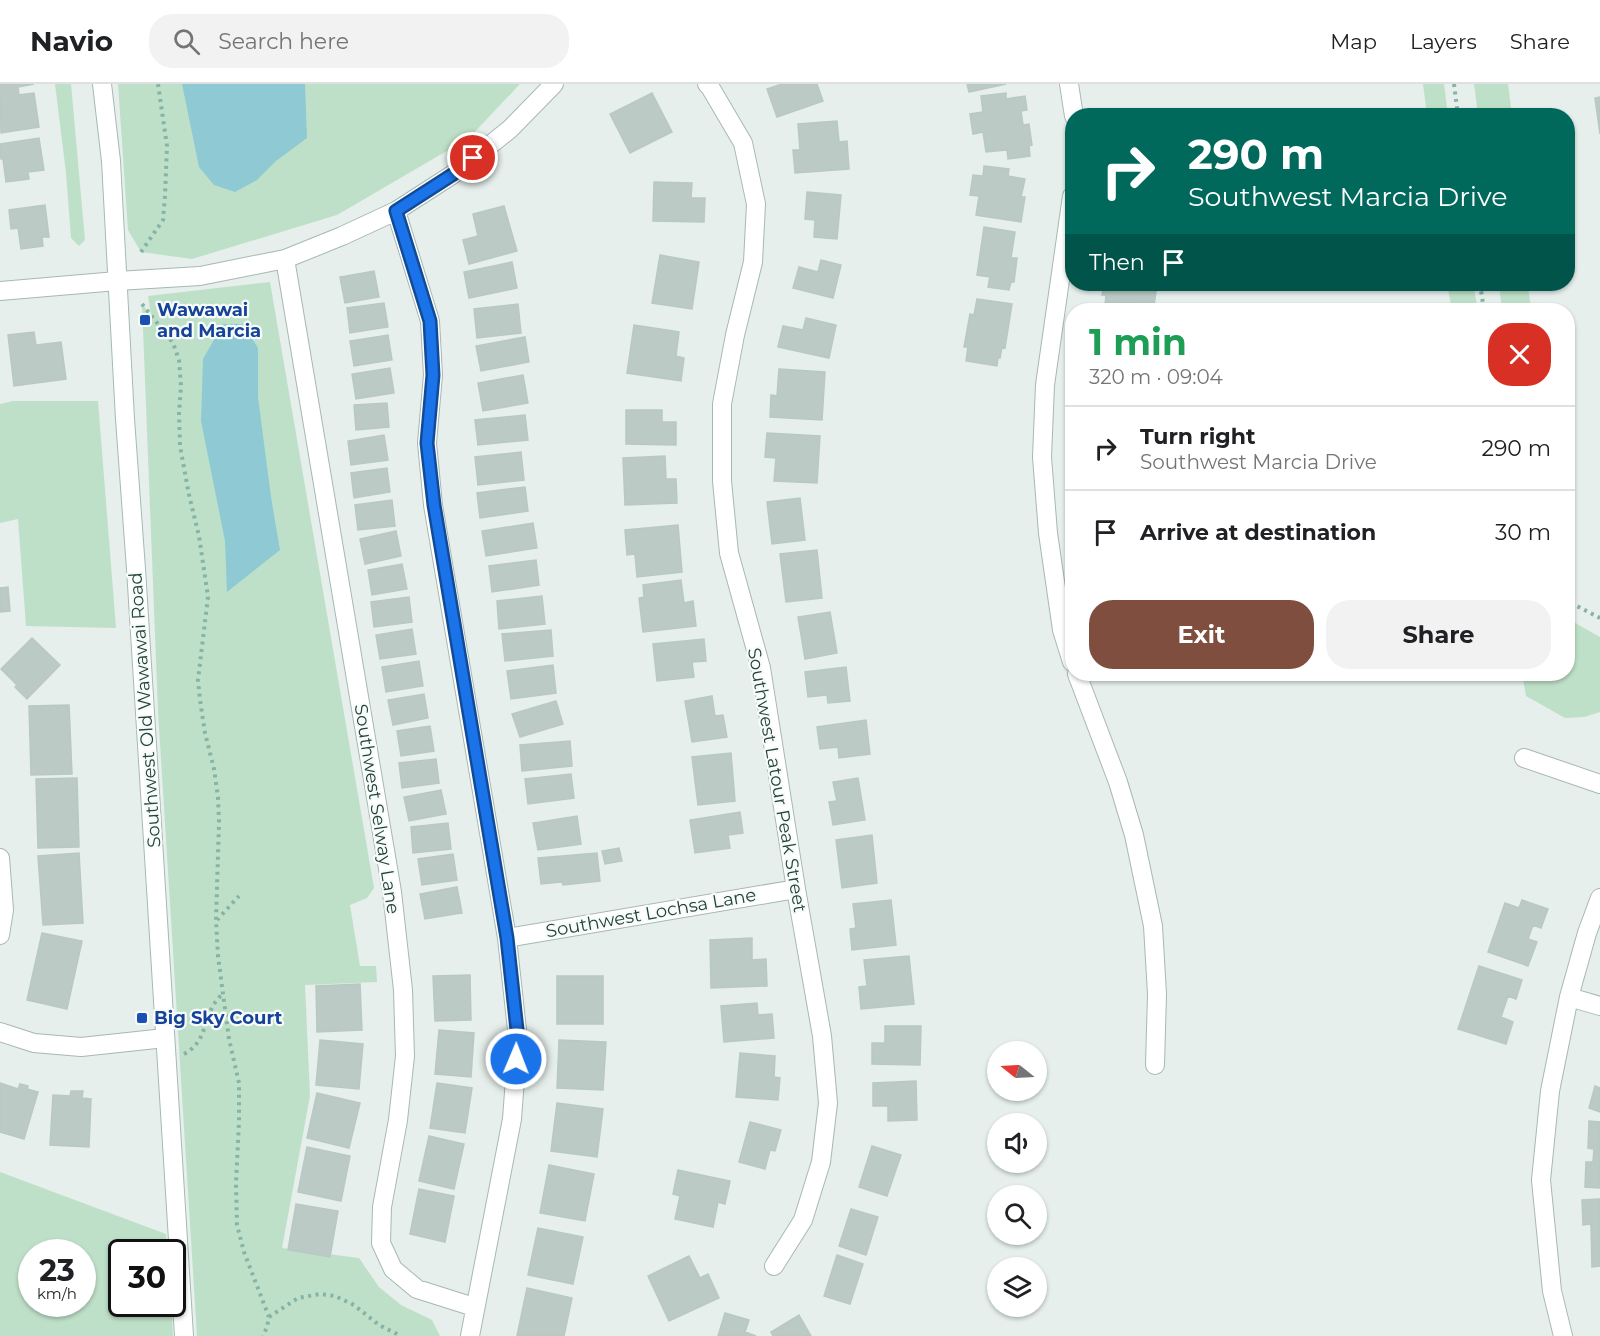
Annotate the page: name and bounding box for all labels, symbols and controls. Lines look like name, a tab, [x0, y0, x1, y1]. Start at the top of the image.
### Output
search box	[149, 14, 569, 68]
text: Navio	[30, 24, 113, 58]
icon: search	[170, 25, 203, 58]
text: Search here	[218, 28, 349, 55]
text: Map	[1330, 29, 1377, 54]
text: Layers	[1410, 29, 1477, 54]
text: Share	[1510, 29, 1570, 54]
text: 290 m	[1188, 128, 1324, 180]
pin	[447, 132, 498, 183]
icon: right	[1089, 132, 1167, 210]
icon: arrive	[456, 141, 489, 174]
text: Southwest Marcia Drive	[1188, 180, 1508, 213]
icon: arrive	[1157, 246, 1190, 279]
text: Then	[1089, 249, 1145, 276]
place label: Wawawai and Marcia	[157, 299, 261, 342]
marker: Wawawai and Marcia	[138, 313, 152, 327]
text: 1 min	[1089, 320, 1187, 364]
button: close	[1488, 323, 1551, 386]
text: 320 m · 09:04	[1089, 365, 1223, 389]
text: Turn right	[1140, 423, 1255, 450]
icon: right	[1089, 432, 1122, 465]
text: 290 m	[1481, 435, 1551, 462]
text: Southwest Marcia Drive	[1140, 450, 1377, 474]
icon: arrive	[1089, 516, 1122, 549]
text: Arrive at destination	[1140, 519, 1376, 546]
text: 30 m	[1495, 519, 1551, 546]
street label: Southwest Old Wawawai Road	[124, 572, 166, 848]
button: Exit	[1089, 600, 1314, 669]
button: Share	[1326, 600, 1551, 669]
street label: Southwest Latour Peak Street	[743, 646, 811, 914]
street label: Southwest Selway Lane	[350, 702, 404, 916]
street label: Southwest Lochsa Lane	[544, 884, 758, 942]
place label: Big Sky Court	[154, 1007, 282, 1029]
marker: Big Sky Court	[135, 1011, 149, 1025]
position arrow	[484, 1027, 548, 1091]
north arrow	[987, 1041, 1047, 1101]
map controls	[987, 1041, 1047, 1317]
button: sound	[987, 1113, 1047, 1173]
button: search	[987, 1185, 1047, 1245]
speed limit sign: 30	[108, 1239, 186, 1317]
text: 23	[39, 1252, 75, 1289]
button: layers	[987, 1257, 1047, 1317]
text: km/h	[37, 1284, 77, 1303]

